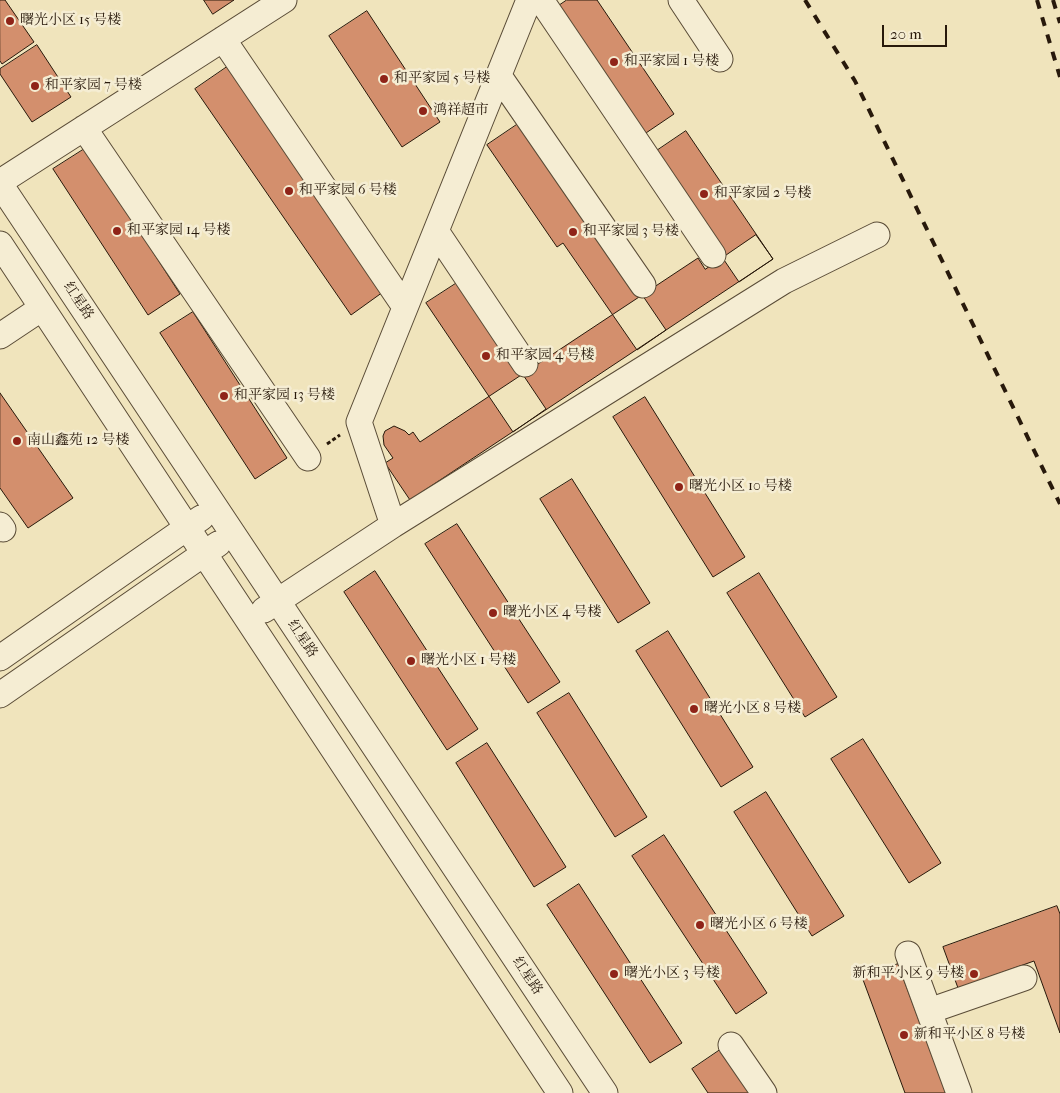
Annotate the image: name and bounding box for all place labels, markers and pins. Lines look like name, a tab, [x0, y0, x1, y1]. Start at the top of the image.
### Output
place label: 曙光小区 15 号楼	[20, 13, 121, 29]
marker: 曙光小区 15 号楼	[4, 15, 16, 27]
place label: 和平家园 1 号楼	[624, 54, 719, 70]
marker: 和平家园 1 号楼	[608, 56, 620, 68]
place label: 和平家园 5 号楼	[394, 71, 490, 87]
marker: 和平家园 5 号楼	[378, 73, 390, 85]
place label: 和平家园 7 号楼	[45, 78, 142, 94]
marker: 和平家园 7 号楼	[29, 80, 41, 92]
place label: 鸿祥超市	[433, 103, 489, 119]
marker: 鸿祥超市	[417, 105, 429, 117]
place label: 和平家园 6 号楼	[299, 183, 397, 199]
marker: 和平家园 6 号楼	[283, 185, 295, 197]
place label: 和平家园 2 号楼	[714, 186, 811, 202]
marker: 和平家园 2 号楼	[698, 188, 710, 200]
place label: 和平家园 14 号楼	[127, 223, 230, 239]
place label: 和平家园 3 号楼	[583, 224, 679, 240]
marker: 和平家园 14 号楼	[111, 225, 123, 237]
marker: 和平家园 3 号楼	[567, 226, 579, 238]
place label: 和平家园 4 号楼	[496, 348, 594, 364]
marker: 和平家园 4 号楼	[480, 350, 492, 362]
place label: 和平家园 13 号楼	[234, 388, 335, 404]
marker: 和平家园 13 号楼	[218, 390, 230, 402]
place label: 南山鑫苑 12 号楼	[27, 433, 129, 449]
marker: 南山鑫苑 12 号楼	[11, 435, 23, 447]
place label: 曙光小区 10 号楼	[689, 479, 792, 495]
marker: 曙光小区 10 号楼	[673, 481, 685, 493]
place label: 曙光小区 4 号楼	[503, 605, 601, 621]
marker: 曙光小区 4 号楼	[487, 607, 499, 619]
place label: 曙光小区 1 号楼	[421, 653, 516, 669]
marker: 曙光小区 1 号楼	[405, 655, 417, 667]
place label: 曙光小区 8 号楼	[704, 701, 801, 717]
marker: 曙光小区 8 号楼	[688, 703, 700, 715]
place label: 曙光小区 6 号楼	[710, 917, 808, 933]
marker: 曙光小区 6 号楼	[694, 919, 706, 931]
place label: 曙光小区 3 号楼	[624, 966, 720, 982]
place label: 新和平小区 9 号楼	[853, 966, 964, 982]
marker: 曙光小区 3 号楼	[608, 968, 620, 980]
marker: 新和平小区 9 号楼	[968, 968, 980, 980]
place label: 新和平小区 8 号楼	[914, 1027, 1025, 1043]
marker: 新和平小区 8 号楼	[898, 1029, 910, 1041]

